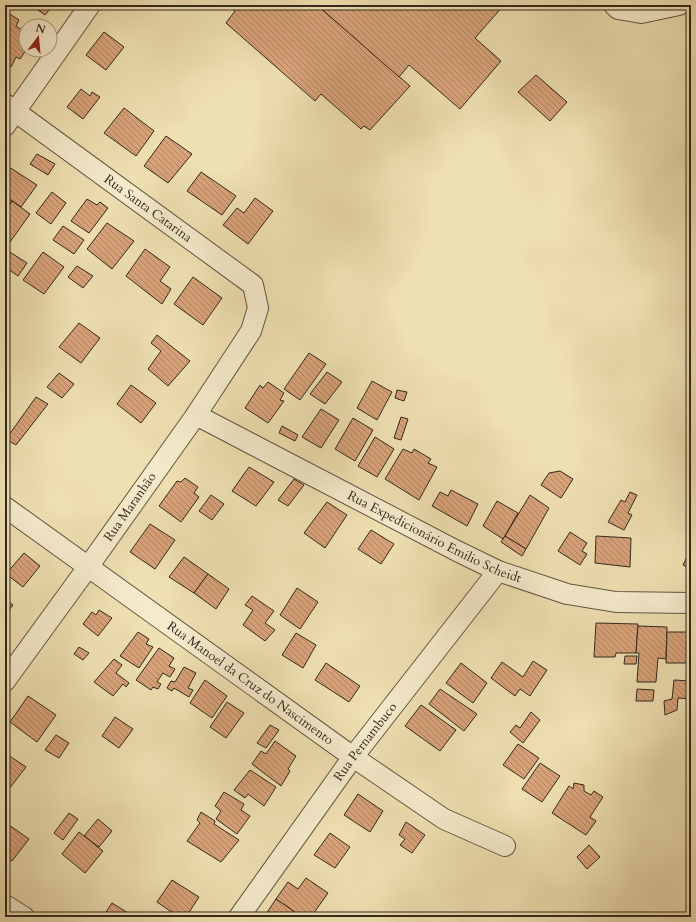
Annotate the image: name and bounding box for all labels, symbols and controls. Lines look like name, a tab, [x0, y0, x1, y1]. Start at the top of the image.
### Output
north arrow	[18, 18, 58, 58]
text: N	[34, 20, 48, 38]
street label: Rua Santa Catarina	[100, 170, 196, 247]
street label: Rua Maranhão	[99, 469, 161, 545]
street label: Rua Expedicionário Emilio Scheidt	[344, 486, 524, 587]
street label: Rua Manoel da Cruz do Nascimento	[163, 617, 337, 749]
street label: Rua Pernambuco	[330, 699, 401, 785]

